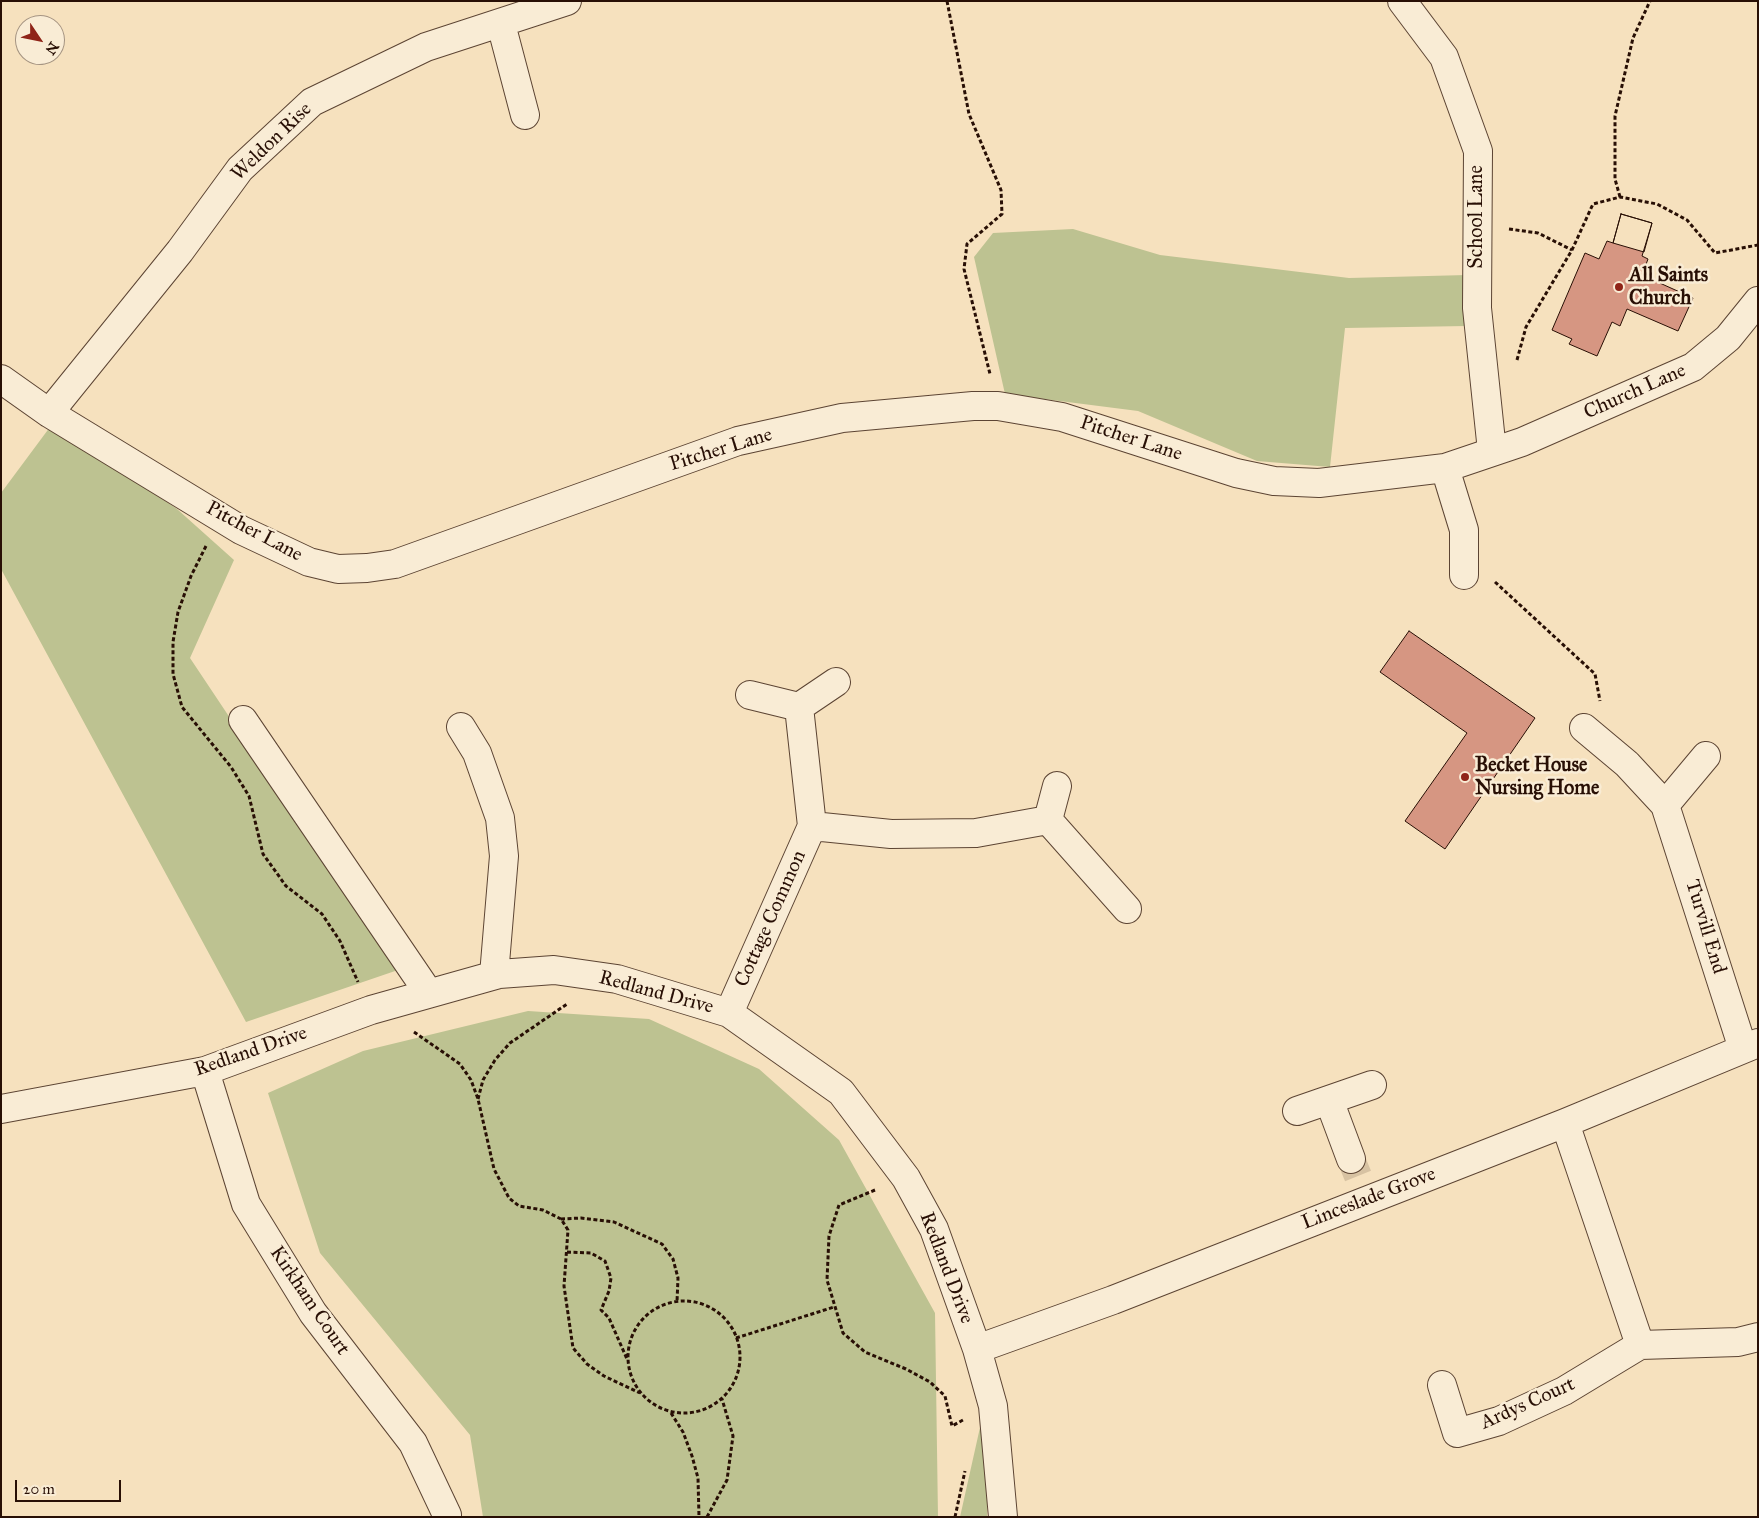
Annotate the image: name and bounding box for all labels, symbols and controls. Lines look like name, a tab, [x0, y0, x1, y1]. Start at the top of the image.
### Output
north arrow	[15, 15, 65, 65]
text: N	[42, 38, 62, 58]
street label: Weldon Rise	[227, 98, 317, 186]
street label: School Lane	[1465, 165, 1489, 269]
place label: All Saints Church	[1629, 264, 1708, 311]
marker: All Saints Church	[1613, 281, 1625, 293]
street label: Church Lane	[1580, 359, 1690, 425]
street label: Pitcher Lane	[1077, 411, 1185, 467]
street label: Pitcher Lane	[667, 423, 775, 477]
street label: Pitcher Lane	[202, 497, 306, 567]
place label: Becket House Nursing Home	[1475, 754, 1599, 801]
marker: Becket House Nursing Home	[1459, 771, 1471, 783]
street label: Cottage Common	[730, 847, 812, 991]
street label: Turvill End	[1679, 877, 1731, 977]
street label: Redland Drive	[596, 966, 716, 1020]
street label: Redland Drive	[192, 1022, 310, 1082]
street label: Linceslade Grove	[1299, 1162, 1439, 1236]
street label: Redland Drive	[914, 1209, 978, 1327]
street label: Kirkham Court	[264, 1242, 354, 1360]
street label: Ardys Court	[1477, 1373, 1579, 1435]
scale bar	[18, 1470, 124, 1502]
text: 20 m	[23, 1480, 55, 1498]

